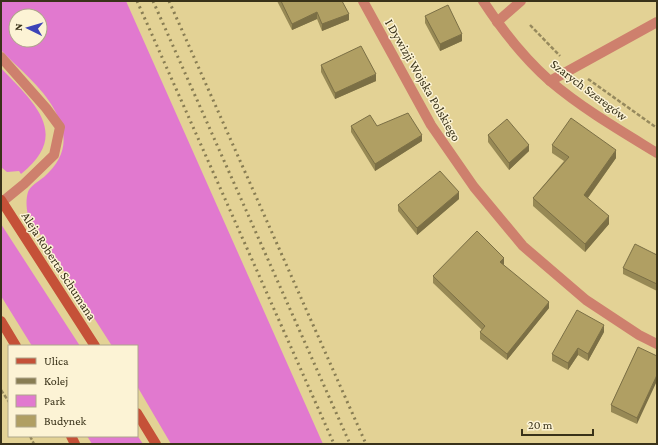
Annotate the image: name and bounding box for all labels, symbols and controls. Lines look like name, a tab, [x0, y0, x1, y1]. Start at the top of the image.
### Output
north arrow	[8, 8, 48, 48]
street label: I Dywizji Wojska Polskiego	[381, 16, 464, 144]
text: N	[12, 22, 24, 31]
street label: Szarych Szeregów	[548, 56, 631, 124]
street label: Aleja Roberta Schumana	[18, 209, 100, 324]
legend	[8, 345, 138, 437]
text: Ulica	[44, 354, 69, 368]
text: Kolej	[44, 374, 68, 388]
text: Park	[44, 394, 66, 408]
scale bar	[522, 411, 593, 437]
text: Budynek	[44, 414, 87, 428]
text: 20 m	[528, 418, 553, 432]

